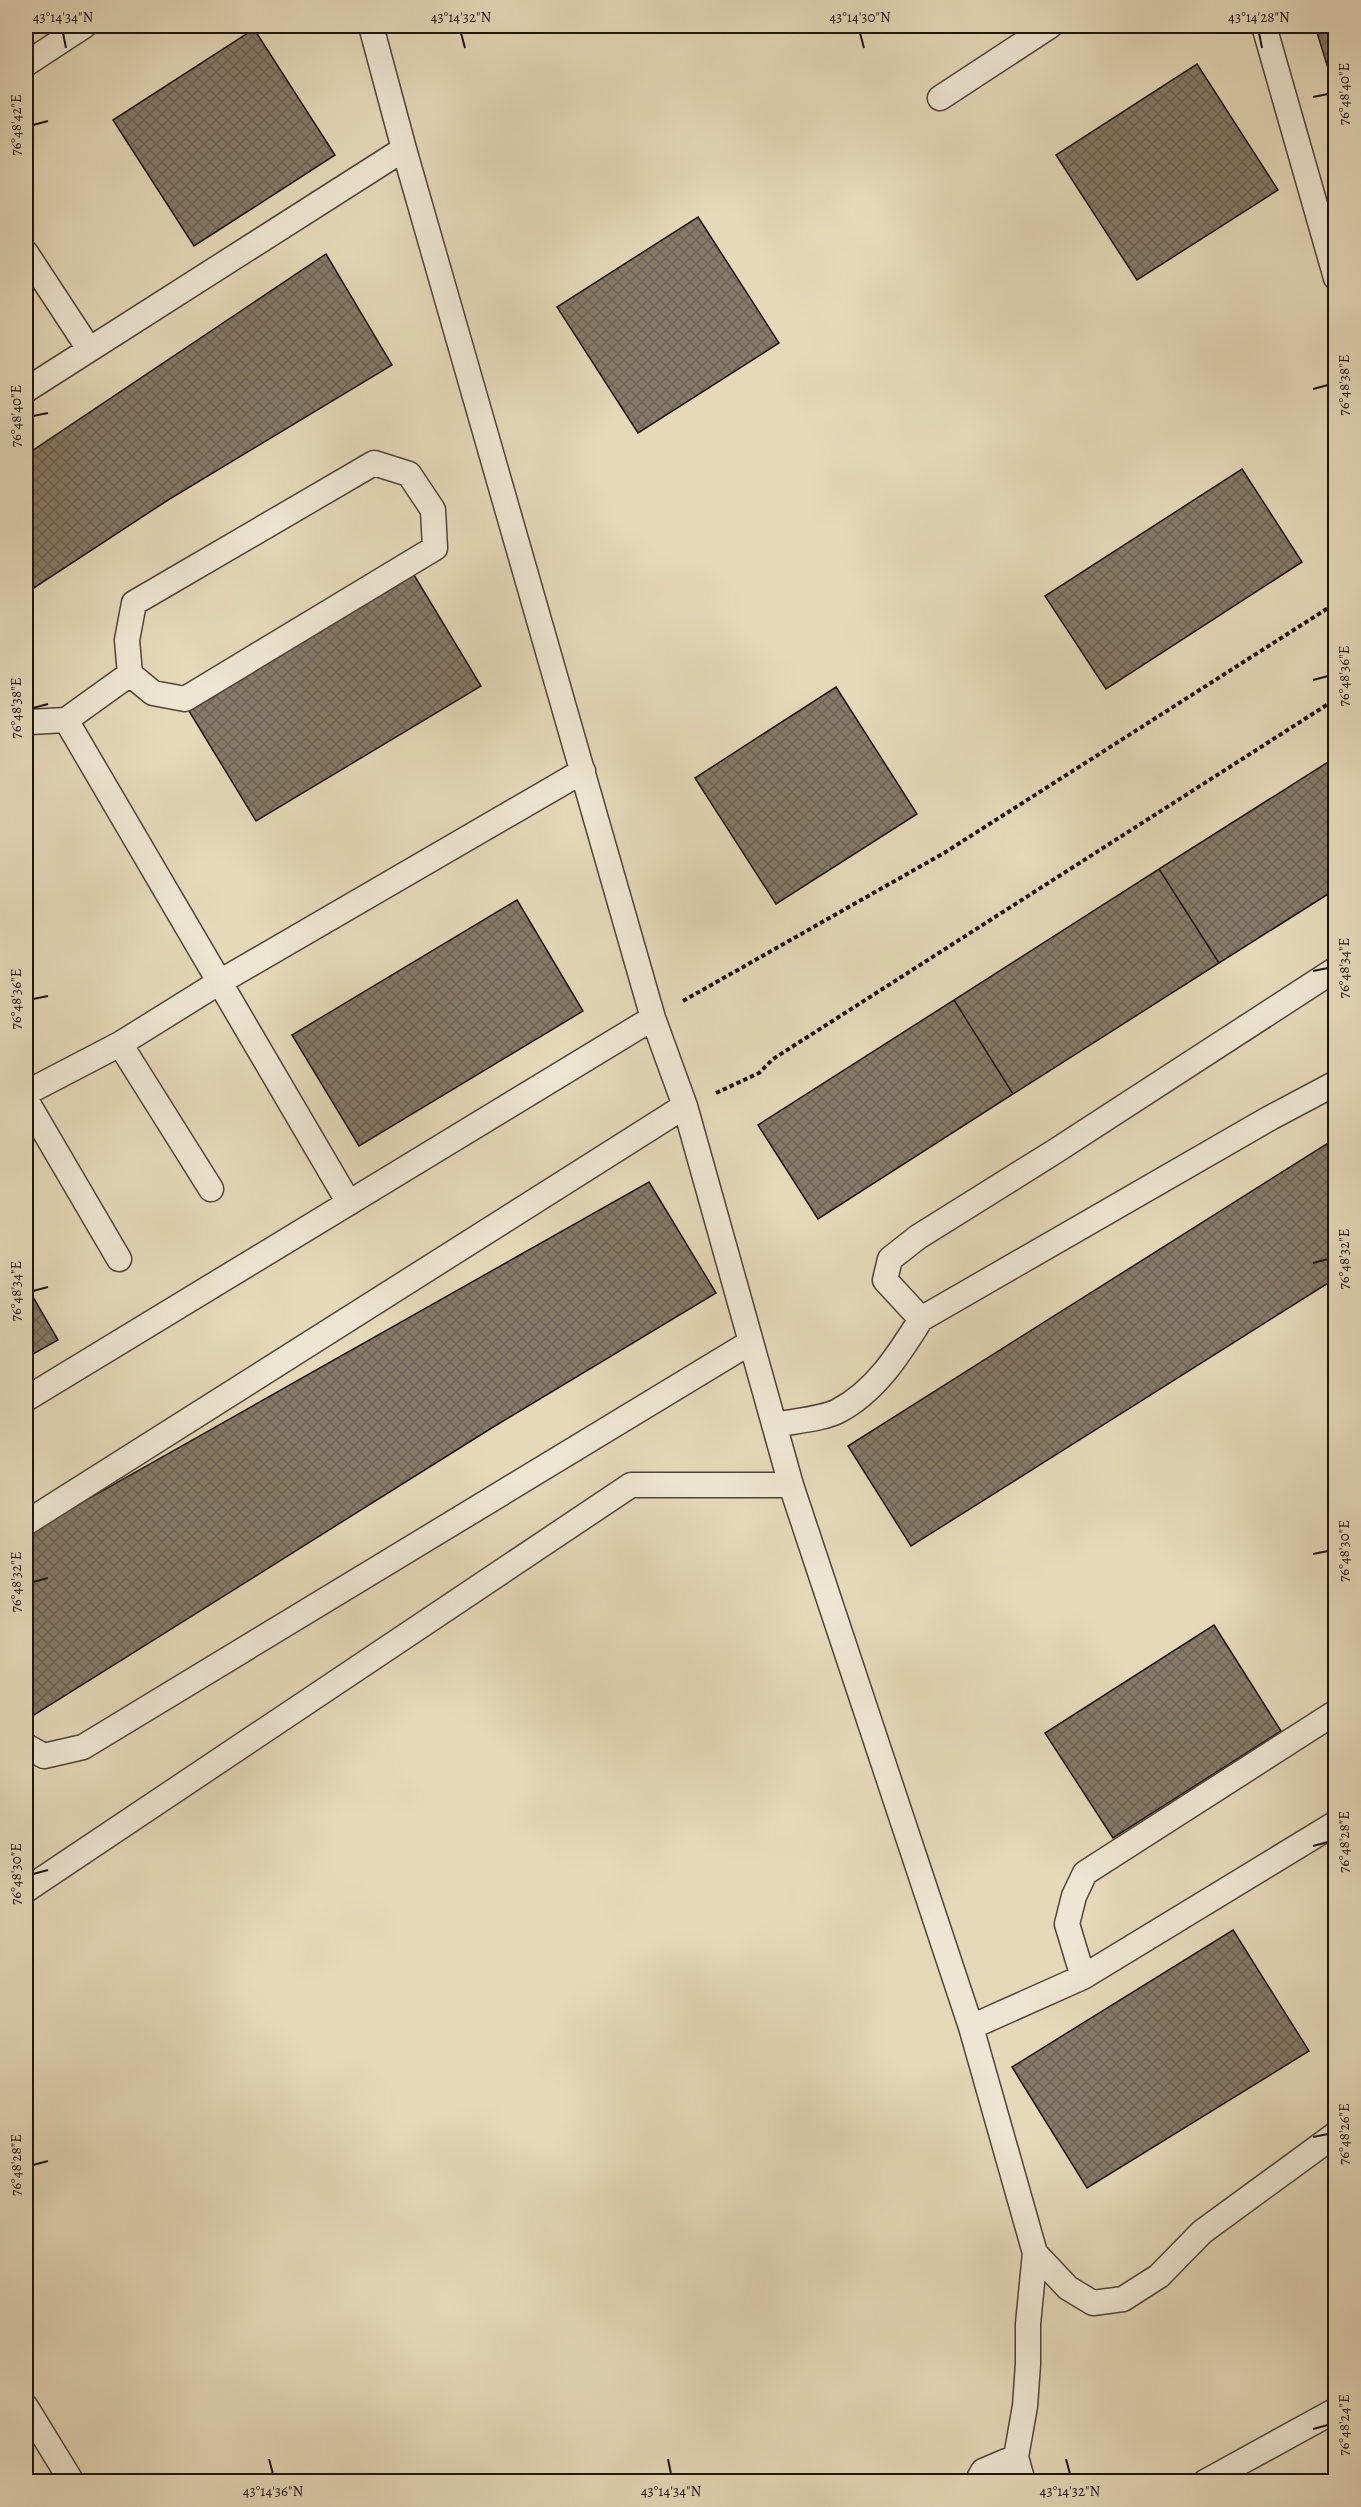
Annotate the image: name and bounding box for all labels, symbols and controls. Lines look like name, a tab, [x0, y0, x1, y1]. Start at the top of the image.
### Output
text: 43°14'34"N	[33, 7, 93, 27]
text: 43°14'32"N	[431, 7, 492, 27]
text: 43°14'30"N	[829, 7, 891, 27]
text: 43°14'28"N	[1228, 7, 1290, 27]
text: 76°48'40"E	[1334, 63, 1354, 125]
text: 76°48'42"E	[6, 94, 26, 156]
text: 76°48'38"E	[1334, 354, 1354, 416]
text: 76°48'40"E	[6, 385, 26, 447]
text: 76°48'36"E	[1334, 646, 1354, 706]
text: 76°48'38"E	[6, 677, 26, 739]
text: 76°48'34"E	[1334, 938, 1354, 998]
text: 76°48'36"E	[6, 969, 26, 1029]
text: 76°48'32"E	[1334, 1228, 1354, 1290]
text: 76°48'34"E	[6, 1261, 26, 1321]
text: 76°48'30"E	[1334, 1520, 1354, 1582]
text: 76°48'32"E	[6, 1551, 26, 1613]
text: 76°48'28"E	[1334, 1811, 1354, 1873]
text: 76°48'30"E	[6, 1843, 26, 1905]
text: 76°48'26"E	[1334, 2103, 1354, 2165]
text: 76°48'28"E	[6, 2134, 26, 2196]
text: 76°48'24"E	[1334, 2394, 1354, 2456]
text: 43°14'36"N	[243, 2481, 303, 2501]
text: 43°14'34"N	[641, 2481, 701, 2501]
text: 43°14'32"N	[1040, 2481, 1101, 2501]

